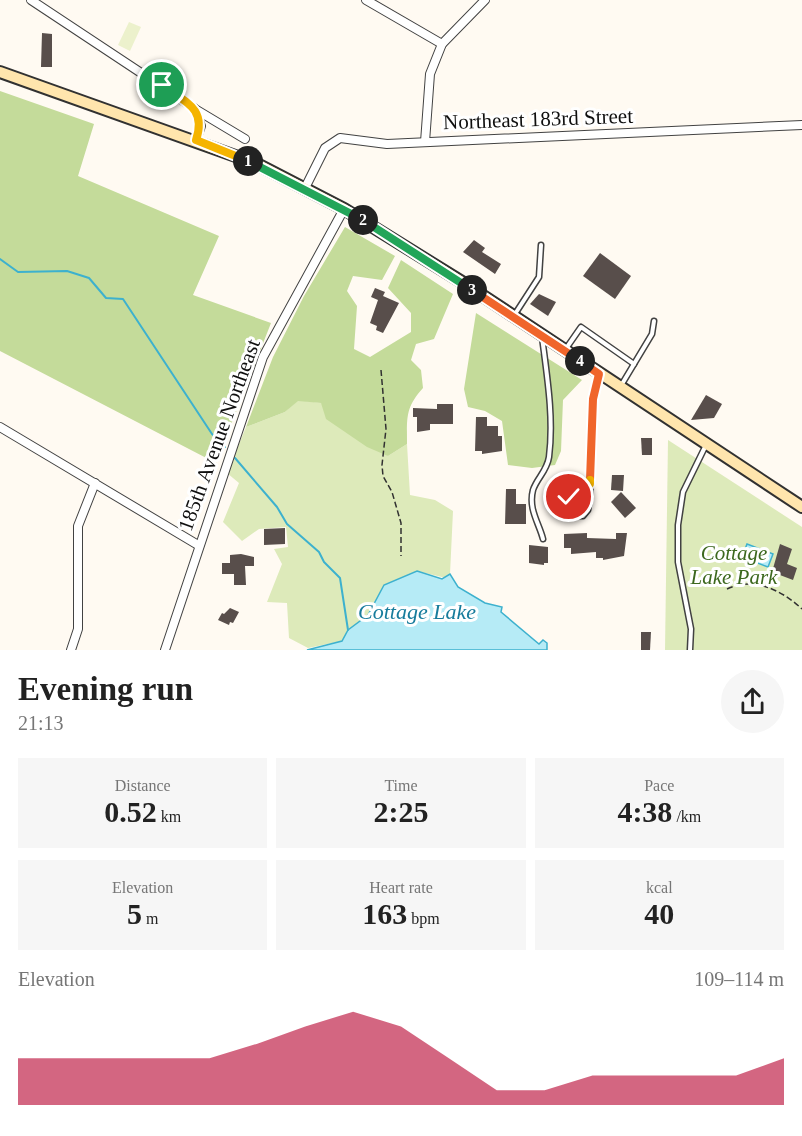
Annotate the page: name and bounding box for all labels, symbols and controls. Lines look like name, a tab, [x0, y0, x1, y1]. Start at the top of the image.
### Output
pin	[136, 59, 187, 110]
icon: arrive	[145, 68, 178, 101]
street label: Northeast 183rd Street	[443, 104, 634, 134]
pin: 1	[233, 146, 263, 176]
text: 1	[244, 152, 252, 169]
pin: 2	[348, 205, 378, 235]
text: 2	[359, 211, 367, 228]
pin: 3	[457, 275, 487, 305]
text: 3	[468, 281, 476, 298]
street label: 185th Avenue Northeast	[173, 336, 265, 534]
pin: 4	[565, 346, 595, 376]
text: 4	[576, 352, 584, 369]
pin	[543, 471, 594, 522]
icon: check	[552, 480, 585, 513]
park label: Cottage Lake Park	[690, 541, 778, 589]
water label: Cottage Lake	[358, 599, 476, 624]
button: share	[721, 670, 784, 733]
text: Evening run	[18, 671, 193, 707]
text: 21:13	[18, 712, 64, 734]
text: Distance	[115, 777, 171, 794]
text: Time	[384, 777, 418, 794]
text: Pace	[644, 777, 674, 794]
text: 0.52	[104, 795, 157, 828]
text: 2:25	[373, 795, 428, 828]
text: 4:38	[617, 795, 672, 828]
text: km	[157, 808, 181, 825]
text: /km	[672, 808, 701, 825]
text: Elevation	[112, 879, 173, 896]
text: Heart rate	[369, 879, 433, 896]
text: kcal	[646, 879, 673, 896]
text: 5	[127, 897, 142, 930]
text: 163	[362, 897, 407, 930]
text: 40	[644, 897, 674, 930]
text: m	[142, 910, 158, 927]
text: bpm	[407, 910, 440, 927]
text: Elevation	[18, 968, 95, 990]
text: 109–114 m	[694, 968, 784, 990]

